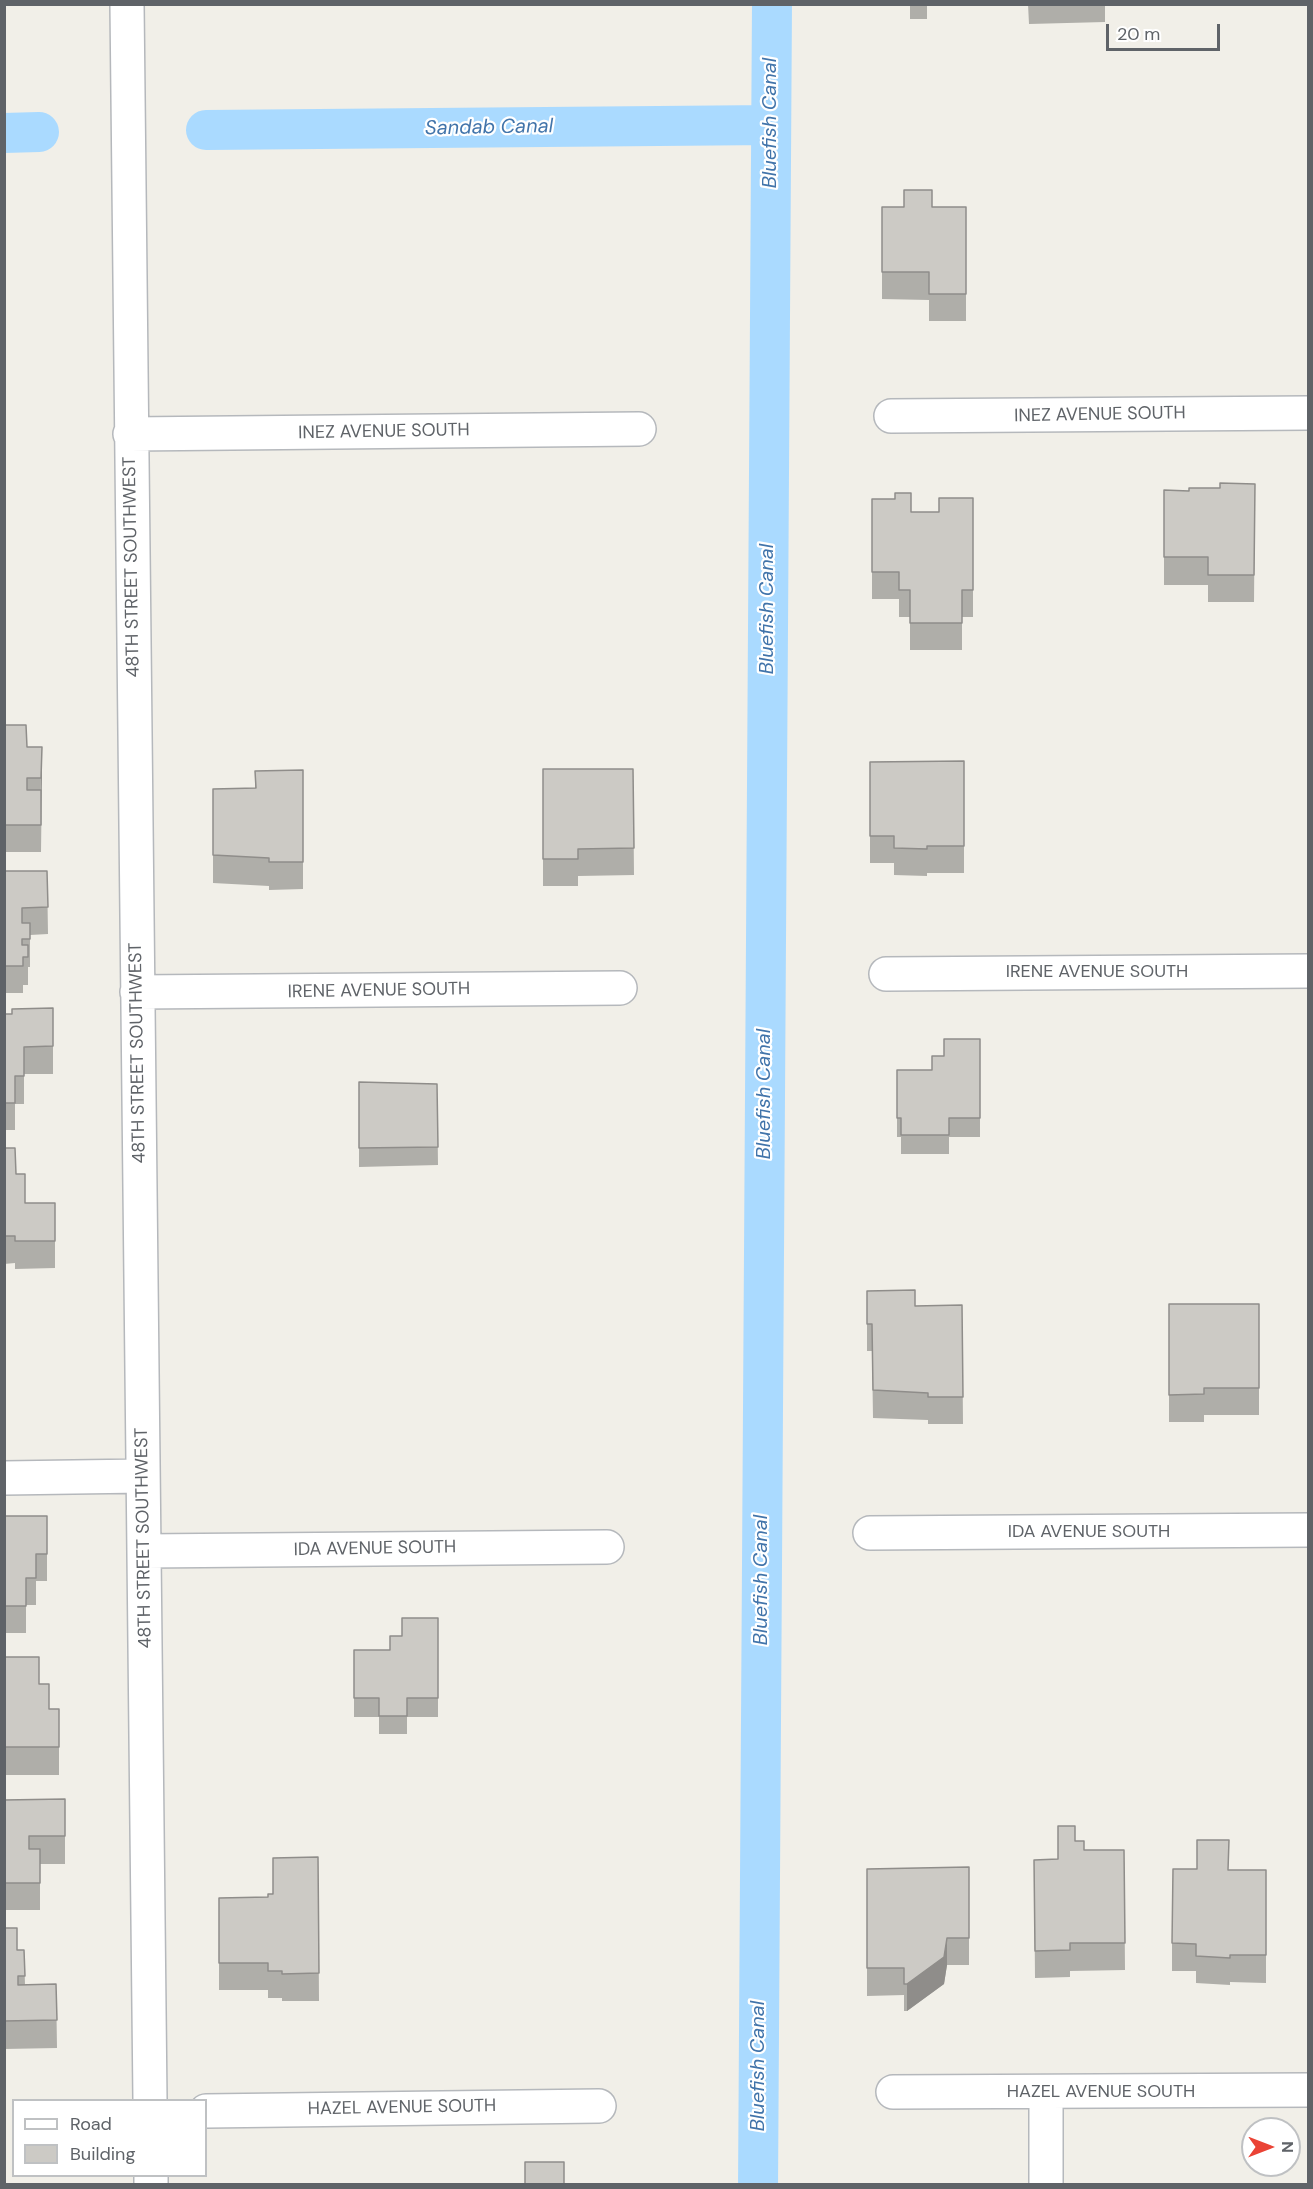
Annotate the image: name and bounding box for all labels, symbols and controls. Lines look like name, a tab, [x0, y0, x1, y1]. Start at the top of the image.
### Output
scale bar	[1109, 12, 1223, 50]
text: 20 m	[1117, 22, 1160, 46]
water label: Bluefish Canal	[759, 58, 783, 188]
water label: Sandab Canal	[425, 115, 553, 141]
street label: INEZ AVENUE SOUTH	[1014, 403, 1186, 427]
street label: INEZ AVENUE SOUTH	[298, 420, 470, 444]
street label: 48TH STREET SOUTHWEST	[119, 456, 145, 678]
water label: Bluefish Canal	[756, 544, 780, 674]
street label: 48TH STREET SOUTHWEST	[125, 942, 151, 1164]
street label: IRENE AVENUE SOUTH	[1006, 961, 1188, 983]
street label: IRENE AVENUE SOUTH	[288, 979, 470, 1003]
water label: Bluefish Canal	[753, 1029, 777, 1159]
street label: 48TH STREET SOUTHWEST	[131, 1427, 157, 1649]
water label: Bluefish Canal	[750, 1515, 774, 1645]
street label: IDA AVENUE SOUTH	[1008, 1521, 1170, 1543]
street label: IDA AVENUE SOUTH	[294, 1537, 456, 1561]
water label: Bluefish Canal	[747, 2001, 771, 2131]
street label: HAZEL AVENUE SOUTH	[1007, 2081, 1195, 2103]
street label: HAZEL AVENUE SOUTH	[308, 2096, 496, 2120]
legend	[12, 2099, 207, 2177]
text: Road	[70, 2112, 112, 2136]
north arrow	[1241, 2117, 1301, 2177]
text: N	[1277, 2141, 1298, 2153]
text: Building	[70, 2142, 135, 2166]

